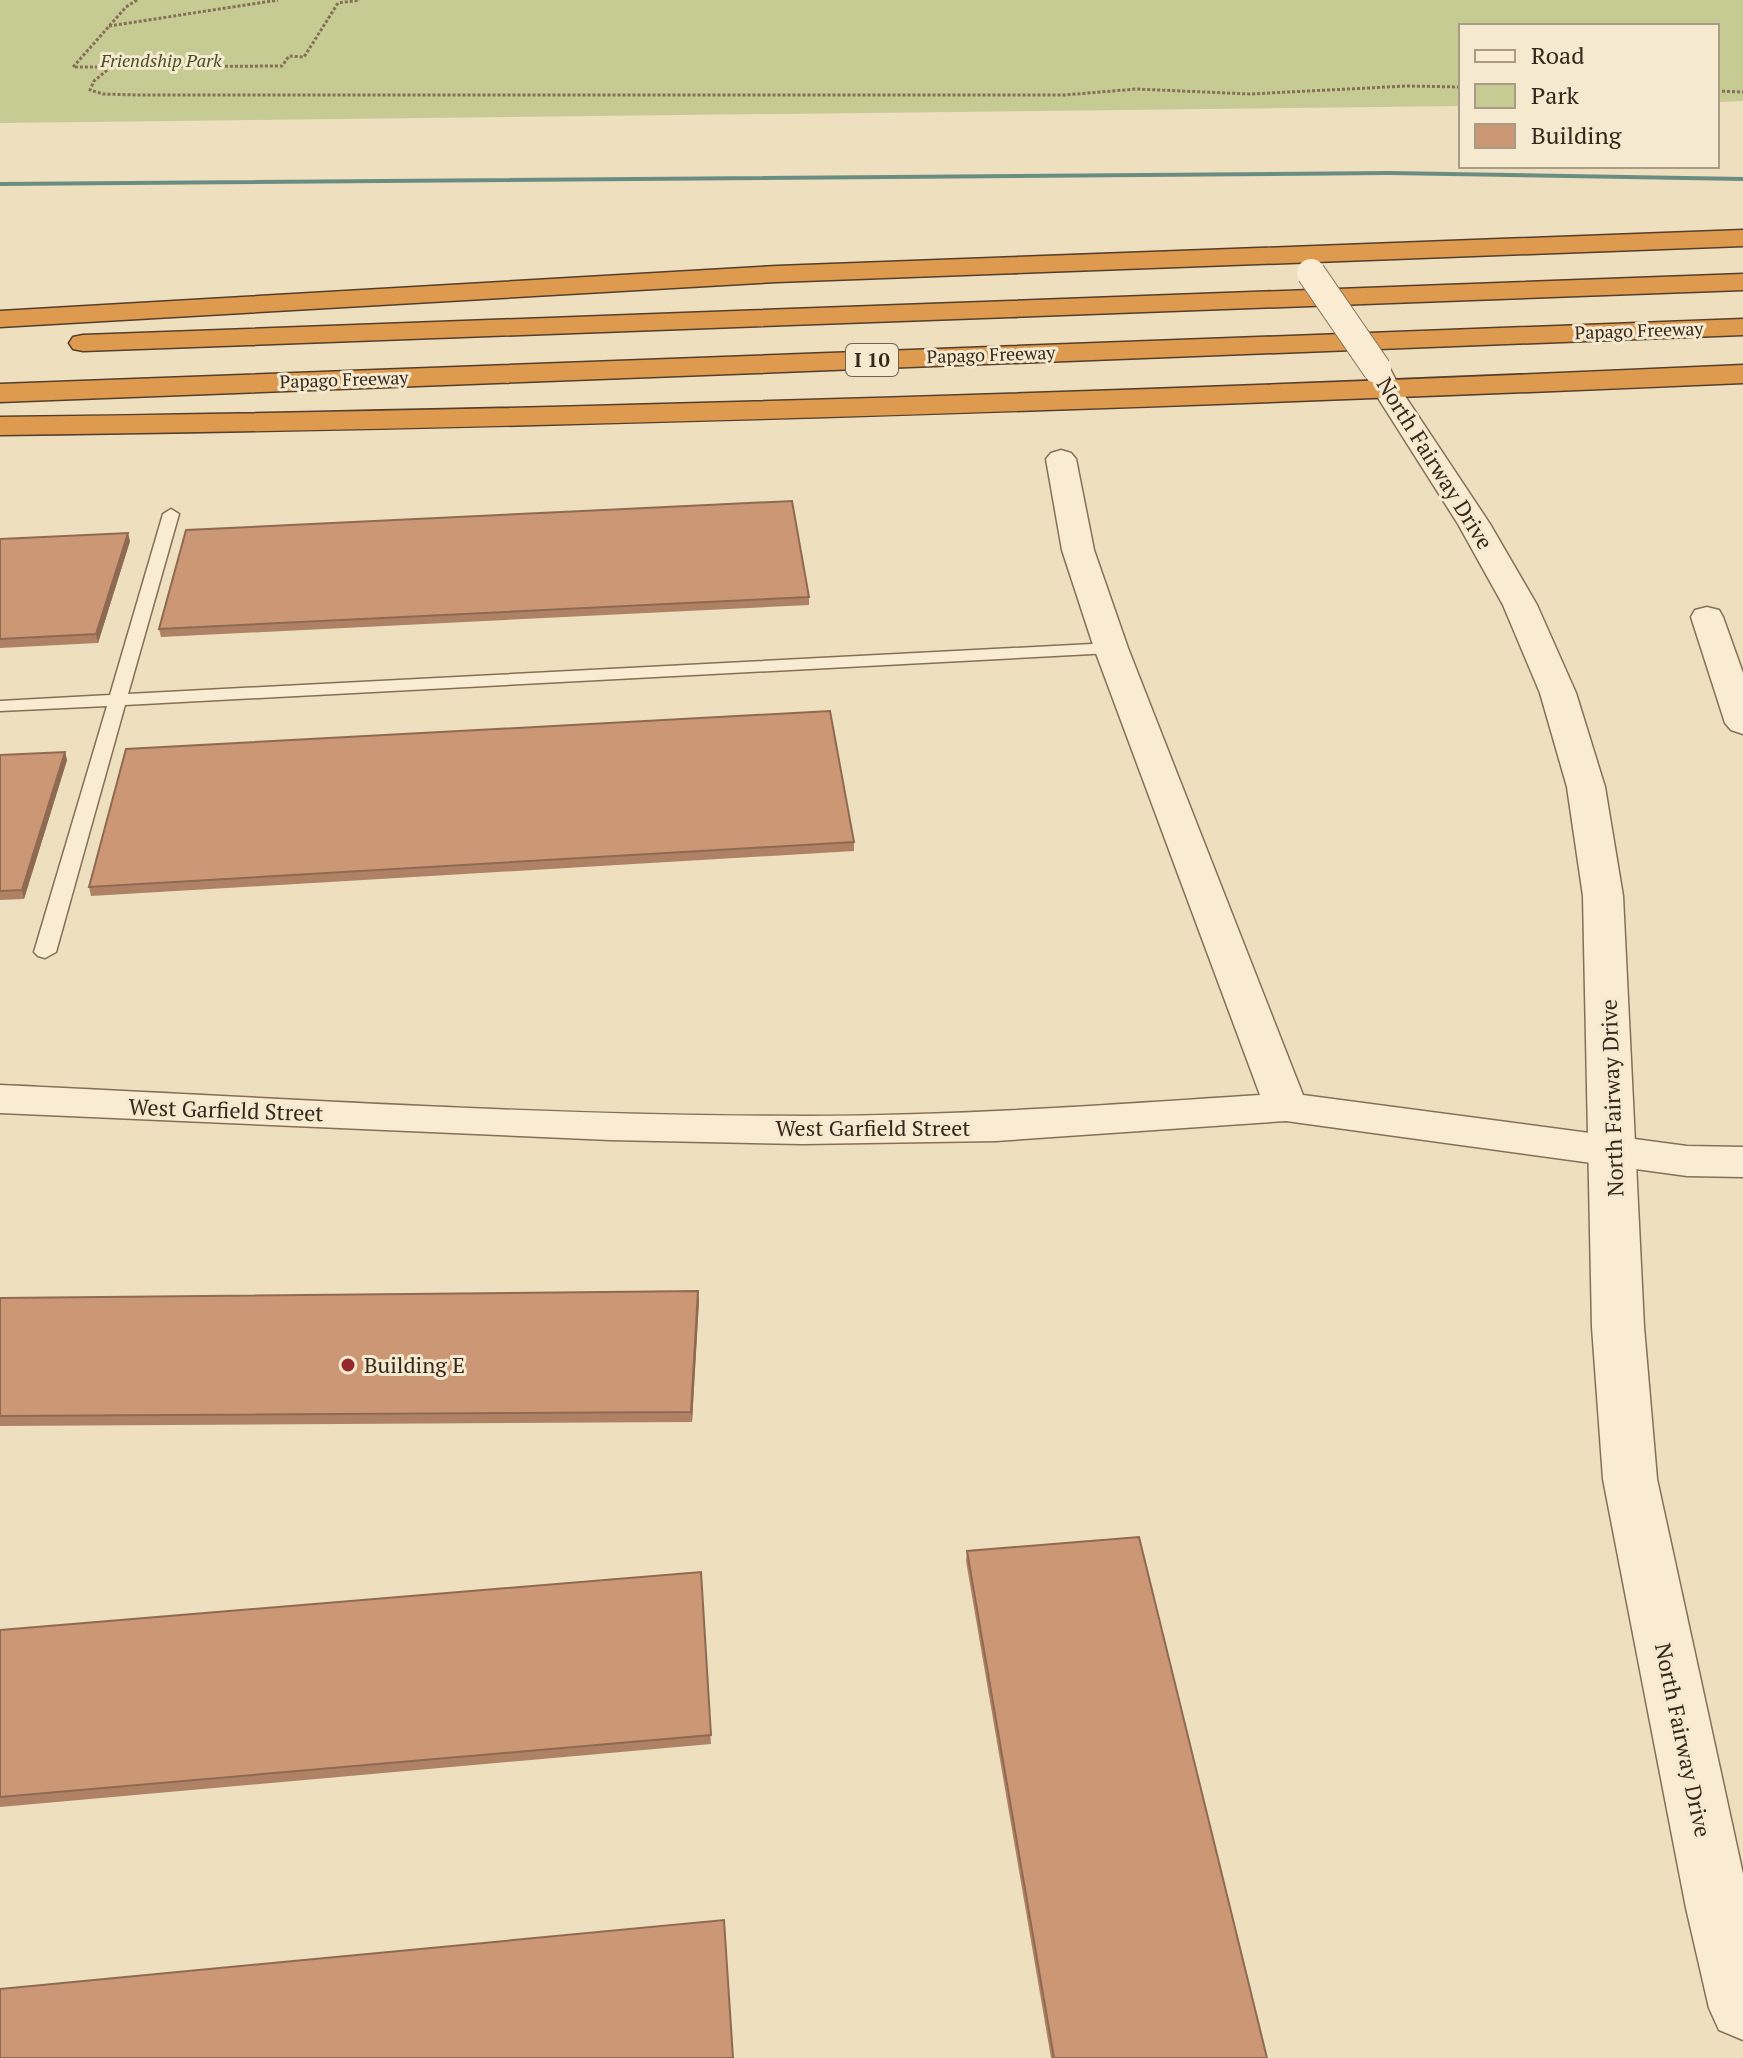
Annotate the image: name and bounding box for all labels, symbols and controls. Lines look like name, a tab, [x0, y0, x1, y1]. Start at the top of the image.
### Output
legend	[1459, 24, 1719, 168]
text: Road	[1531, 39, 1585, 71]
park label: Friendship Park	[99, 48, 222, 72]
text: Park	[1531, 79, 1580, 111]
text: Building	[1531, 119, 1622, 151]
street label: Papago Freeway	[1574, 316, 1705, 344]
street label: Papago Freeway	[926, 340, 1057, 368]
road number: I 10	[846, 344, 898, 376]
street label: Papago Freeway	[279, 365, 410, 393]
street label: North Fairway Drive	[1371, 371, 1500, 554]
street label: North Fairway Drive	[1594, 999, 1629, 1197]
street label: West Garfield Street	[128, 1092, 324, 1127]
street label: West Garfield Street	[775, 1113, 971, 1142]
place label: Building E	[364, 1350, 465, 1379]
marker: Building E	[339, 1356, 357, 1374]
street label: North Fairway Drive	[1649, 1640, 1718, 1840]

